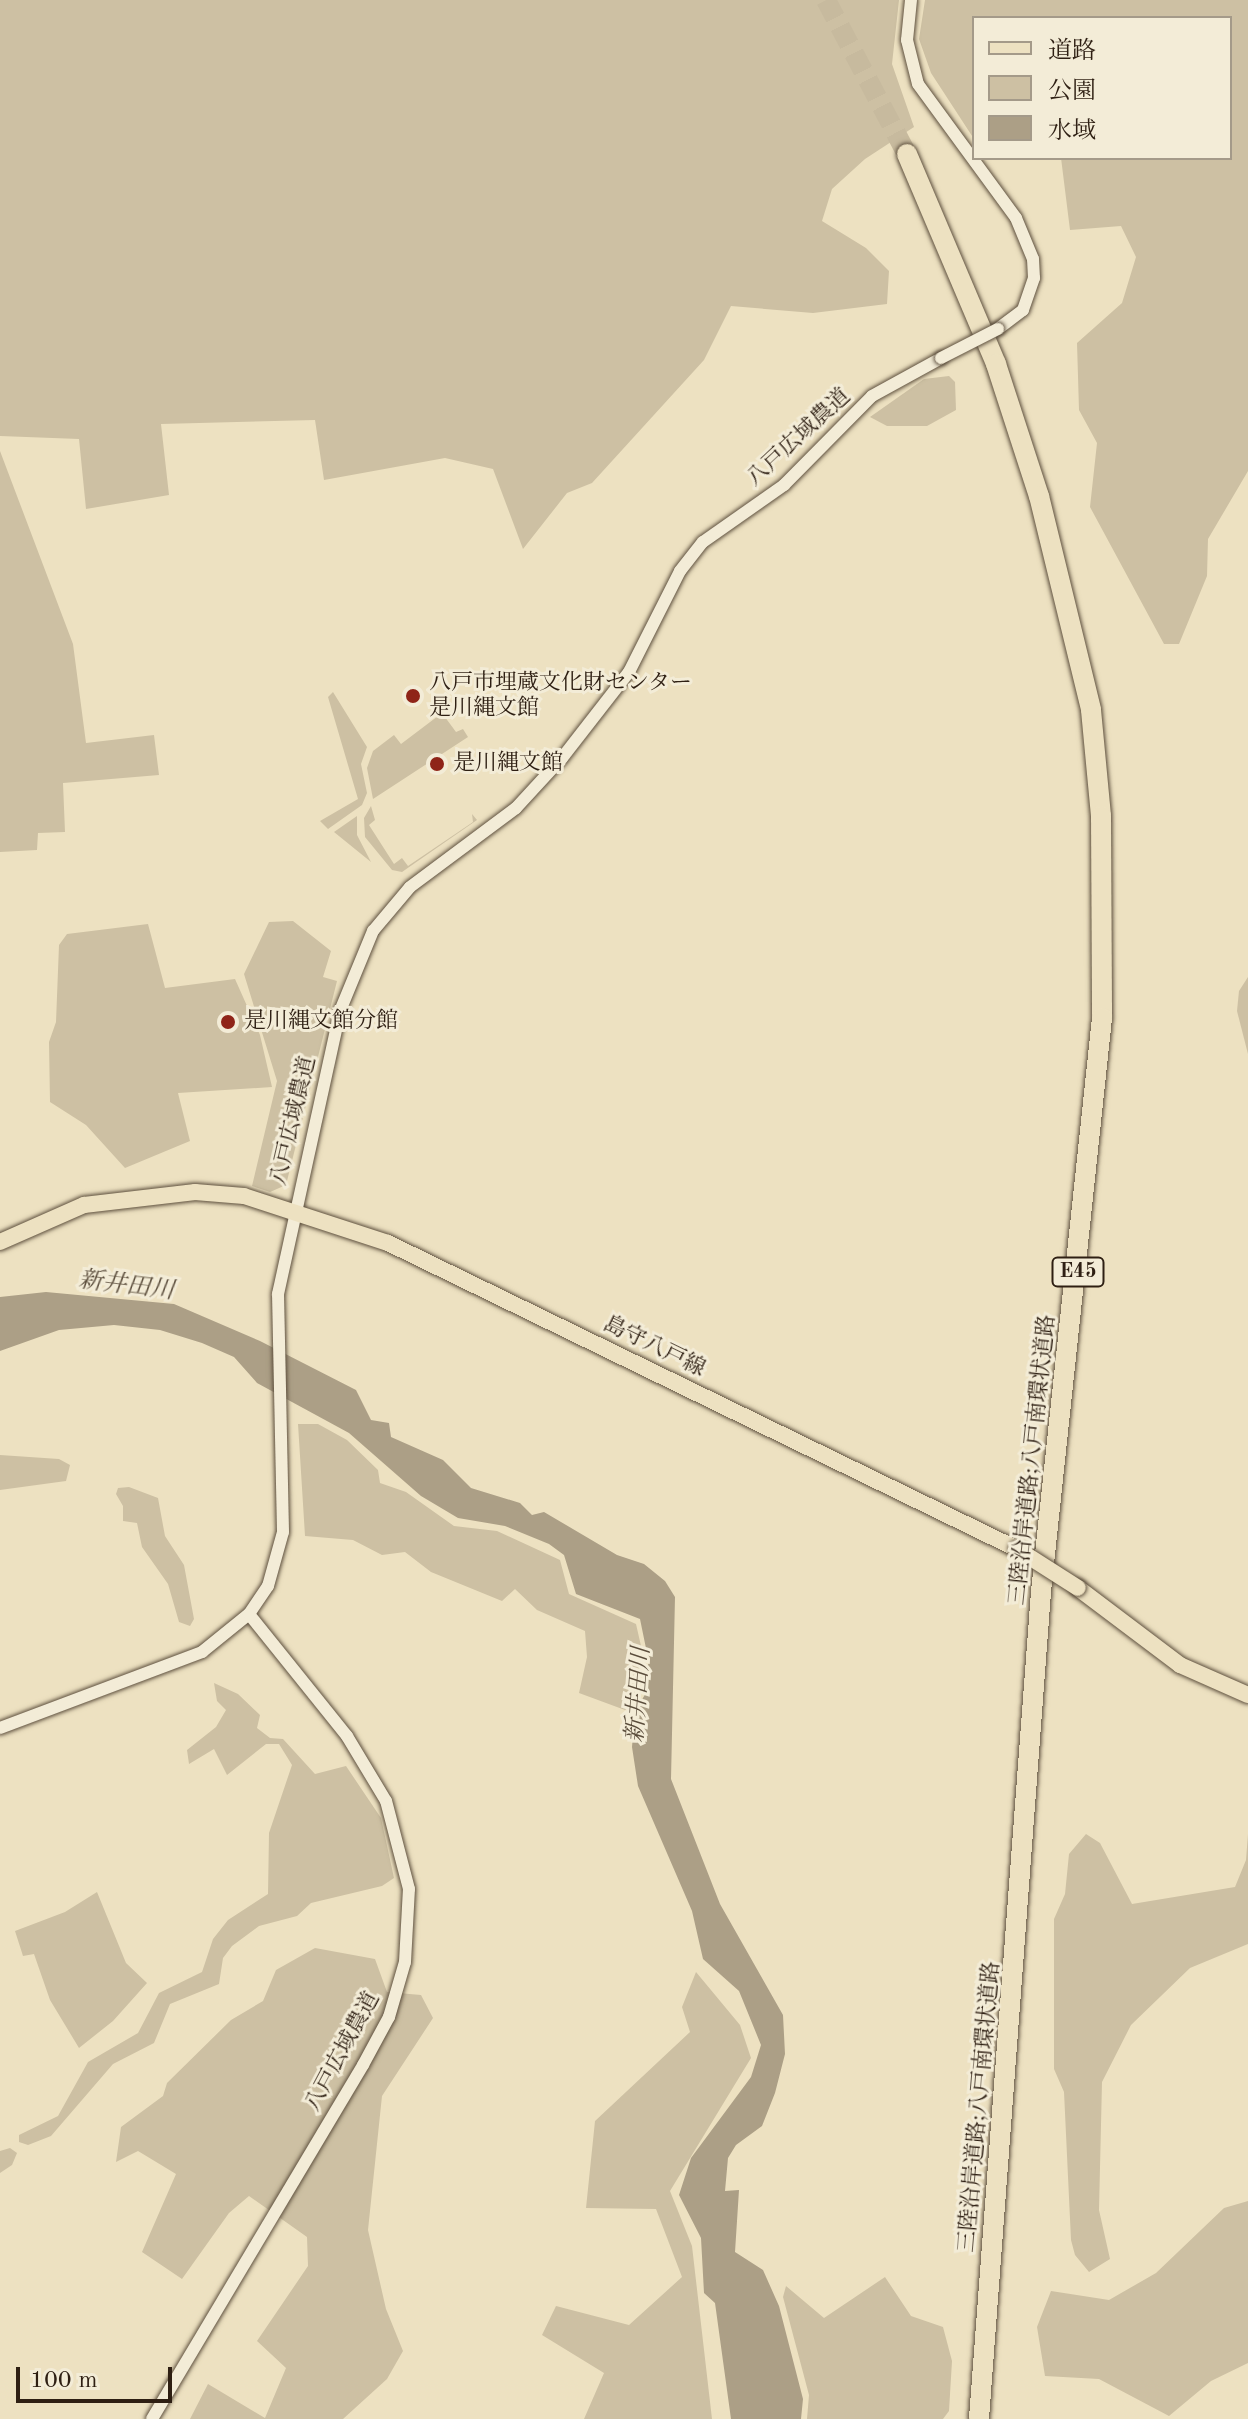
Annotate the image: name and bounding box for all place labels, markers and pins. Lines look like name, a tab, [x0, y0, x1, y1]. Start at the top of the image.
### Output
place label: 八戸市埋蔵文化財センター 是川縄文館	[429, 670, 693, 722]
marker: 八戸市埋蔵文化財センター 是川縄文館	[404, 687, 422, 705]
place label: 是川縄文館	[453, 751, 563, 777]
marker: 是川縄文館	[428, 755, 446, 773]
place label: 是川縄文館分館	[244, 1009, 398, 1035]
marker: 是川縄文館分館	[219, 1013, 237, 1031]

